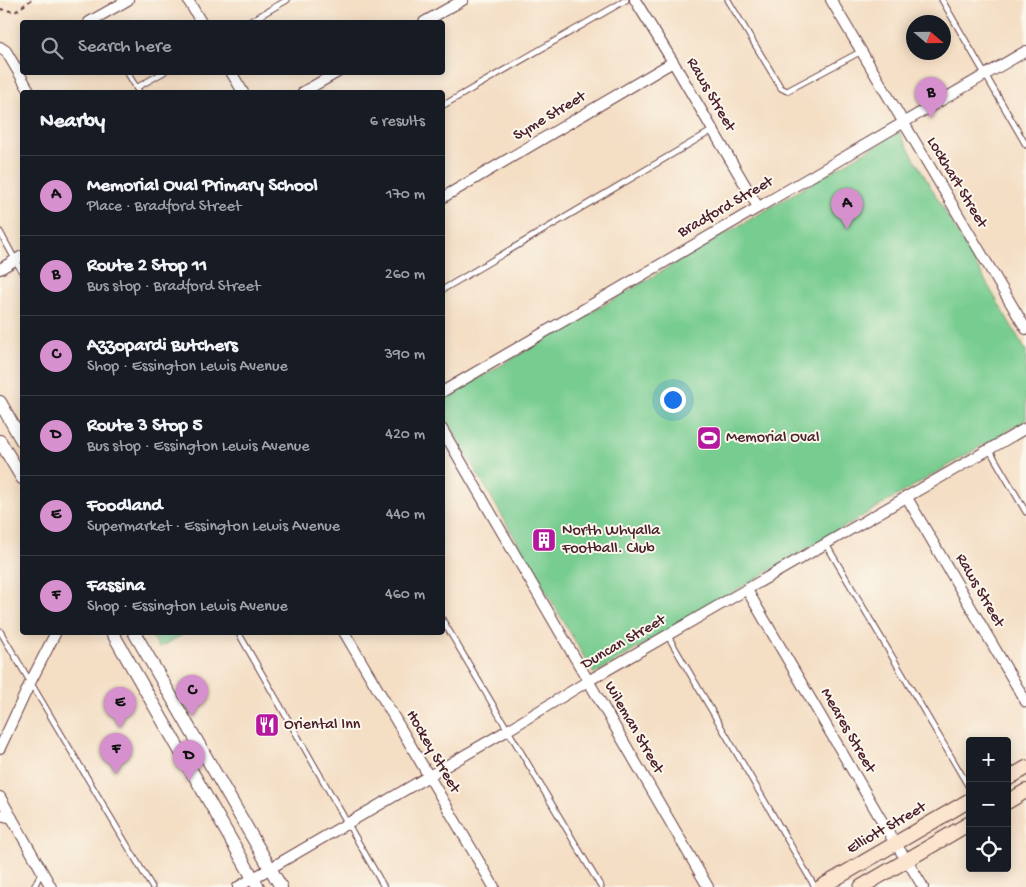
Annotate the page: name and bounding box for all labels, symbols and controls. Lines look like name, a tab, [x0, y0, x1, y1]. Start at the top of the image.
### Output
north arrow	[906, 15, 951, 60]
search box	[20, 20, 445, 75]
icon: search	[38, 34, 66, 62]
text: Search here	[78, 36, 172, 59]
street label: Raws Street	[681, 55, 739, 137]
pin: B	[915, 77, 947, 118]
street label: Syme Street	[510, 87, 591, 146]
text: Nearby	[40, 110, 105, 135]
text: 6 results	[370, 113, 425, 132]
street label: Lockhart Street	[921, 134, 991, 233]
street label: Bradford Street	[674, 172, 778, 243]
text: Memorial Oval Primary School	[87, 175, 318, 198]
text: A	[51, 186, 61, 205]
text: 170 m	[386, 186, 425, 205]
pin: A	[831, 188, 863, 229]
text: Place · Bradford Street	[87, 198, 241, 217]
text: Route 2 Stop 11	[87, 255, 207, 278]
text: B	[52, 266, 60, 285]
text: 260 m	[385, 266, 425, 285]
text: Bus stop · Bradford Street	[87, 278, 260, 297]
text: Azzopardi Butchers	[87, 335, 238, 358]
text: C	[52, 346, 60, 365]
text: 390 m	[384, 346, 425, 365]
text: Shop · Essington Lewis Avenue	[87, 358, 288, 377]
your location	[660, 387, 686, 413]
text: Route 3 Stop 5	[87, 415, 202, 438]
sports icon: Memorial Oval	[696, 425, 722, 451]
text: D	[51, 426, 61, 445]
text: 420 m	[385, 426, 425, 445]
place label: Memorial Oval	[726, 429, 819, 448]
text: Bus stop · Essington Lewis Avenue	[87, 438, 310, 457]
text: Foodland	[87, 495, 162, 518]
text: E	[51, 506, 61, 525]
text: 440 m	[386, 506, 425, 525]
text: Supermarket · Essington Lewis Avenue	[87, 518, 340, 537]
place label: North Whyalla Football. Club	[561, 522, 661, 559]
building icon: North Whyalla Football. Club	[531, 527, 557, 553]
street label: Raws Street	[950, 551, 1008, 633]
text: Fassina	[87, 575, 145, 598]
text: F	[52, 586, 60, 605]
text: 460 m	[385, 586, 425, 605]
text: Shop · Essington Lewis Avenue	[87, 598, 288, 617]
street label: Duncan Street	[578, 611, 671, 675]
pin: C	[176, 675, 208, 716]
street label: Wileman Street	[599, 679, 668, 779]
street label: Meares Street	[815, 685, 880, 778]
pin: E	[104, 687, 136, 728]
street label: Hockey Street	[401, 707, 464, 798]
restaurant icon: Oriental Inn	[254, 712, 280, 738]
place label: Oriental Inn	[284, 716, 361, 735]
pin: F	[100, 733, 132, 774]
map controls	[966, 737, 1011, 872]
button: +	[966, 737, 1011, 782]
pin: D	[173, 740, 205, 781]
button: −	[966, 782, 1011, 827]
street label: Elliott Street	[844, 798, 931, 859]
button: locate	[966, 827, 1011, 872]

